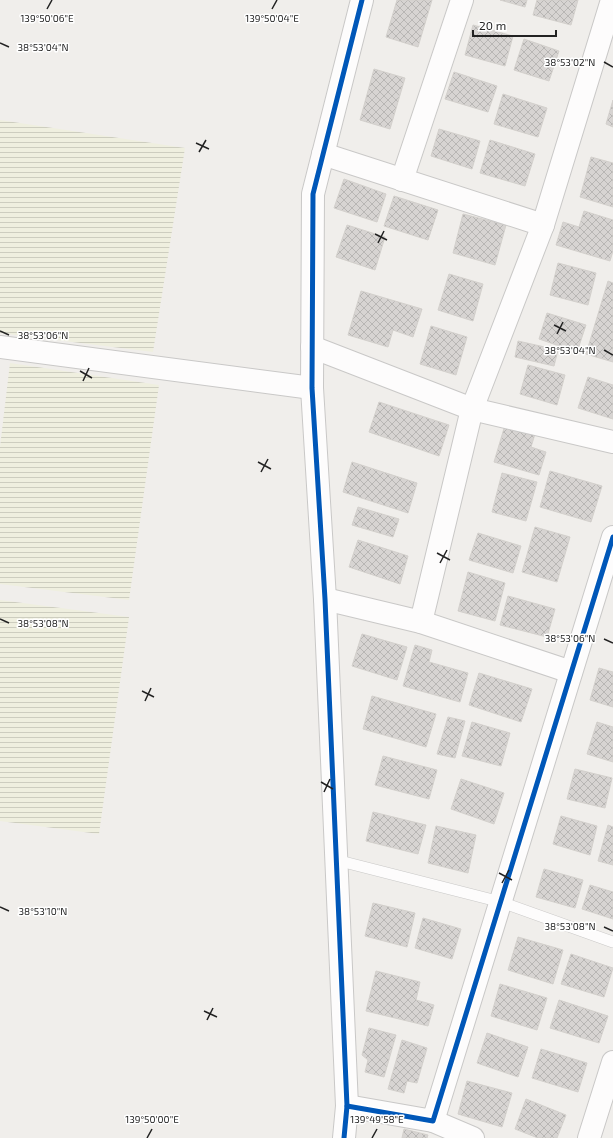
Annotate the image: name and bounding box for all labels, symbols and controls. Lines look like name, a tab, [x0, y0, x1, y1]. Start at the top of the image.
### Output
text: 139°50'06"E	[20, 12, 74, 24]
text: 139°50'04"E	[245, 12, 299, 24]
scale bar	[473, 12, 556, 38]
text: 20 m	[479, 18, 506, 32]
text: 38°53'04"N	[18, 41, 69, 53]
text: 38°53'02"N	[545, 56, 595, 68]
text: 38°53'06"N	[18, 329, 68, 341]
text: 38°53'04"N	[545, 344, 596, 356]
text: 38°53'08"N	[18, 617, 68, 629]
text: 38°53'06"N	[545, 632, 595, 644]
text: 38°53'10"N	[19, 905, 67, 917]
text: 38°53'08"N	[545, 920, 595, 932]
text: 139°50'00"E	[125, 1113, 179, 1125]
text: 139°49'58"E	[350, 1113, 404, 1125]

